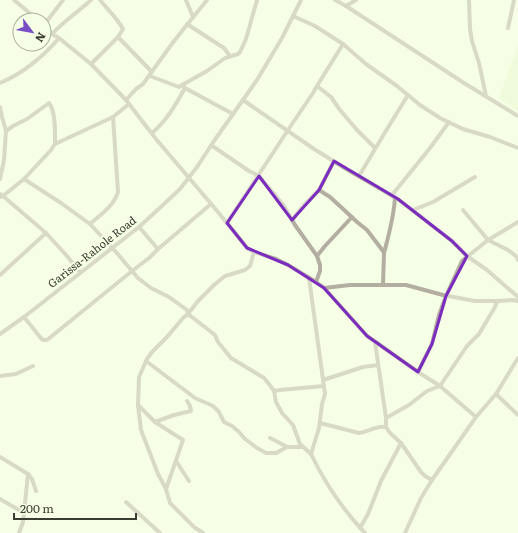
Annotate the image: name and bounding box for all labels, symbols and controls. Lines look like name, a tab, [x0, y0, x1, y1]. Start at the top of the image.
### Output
north arrow	[12, 12, 52, 52]
text: N	[32, 30, 51, 46]
street label: Garissa-Rahole Road	[44, 211, 139, 291]
scale bar	[14, 495, 136, 521]
text: 200 m	[20, 499, 54, 517]

